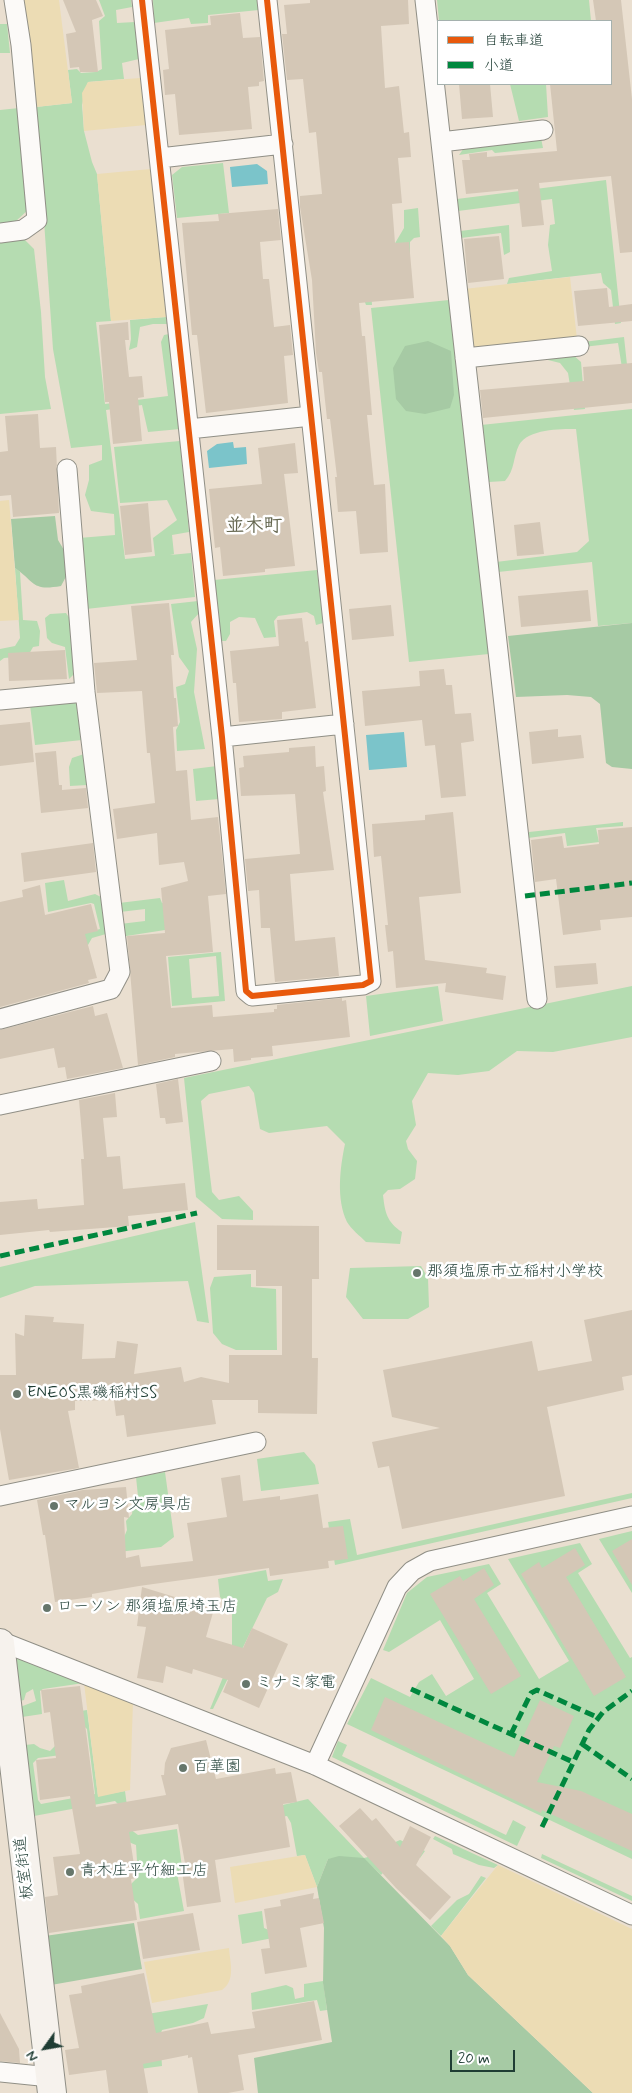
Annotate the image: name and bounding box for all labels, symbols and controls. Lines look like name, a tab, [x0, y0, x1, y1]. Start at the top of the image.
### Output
legend	[437, 20, 612, 85]
text: 自転車道	[484, 31, 544, 51]
text: 小道	[484, 56, 514, 76]
district label: 並木町	[226, 516, 282, 538]
place label: 那須塩原市立稲村小学校	[427, 1263, 603, 1283]
marker: 那須塩原市立稲村小学校	[411, 1267, 423, 1279]
place label: ENEOS黒磯稲村SS	[27, 1384, 157, 1404]
marker: ENEOS黒磯稲村SS	[11, 1388, 23, 1400]
place label: マルヨシ文房具店	[64, 1496, 192, 1516]
marker: マルヨシ文房具店	[48, 1500, 60, 1512]
place label: ローソン 那須塩原埼玉店	[57, 1598, 237, 1618]
marker: ローソン 那須塩原埼玉店	[41, 1602, 53, 1614]
place label: ミナミ家電	[256, 1674, 336, 1694]
marker: ミナミ家電	[240, 1678, 252, 1690]
place label: 百華園	[193, 1758, 241, 1778]
marker: 百華園	[177, 1762, 189, 1774]
street label: 板室街道	[12, 1835, 38, 1901]
place label: 青木庄平竹細工店	[80, 1862, 208, 1882]
marker: 青木庄平竹細工店	[64, 1866, 76, 1878]
north arrow	[20, 2023, 70, 2073]
scale bar	[452, 2040, 517, 2072]
text: N	[22, 2047, 42, 2065]
text: 20 m	[458, 2049, 490, 2069]

